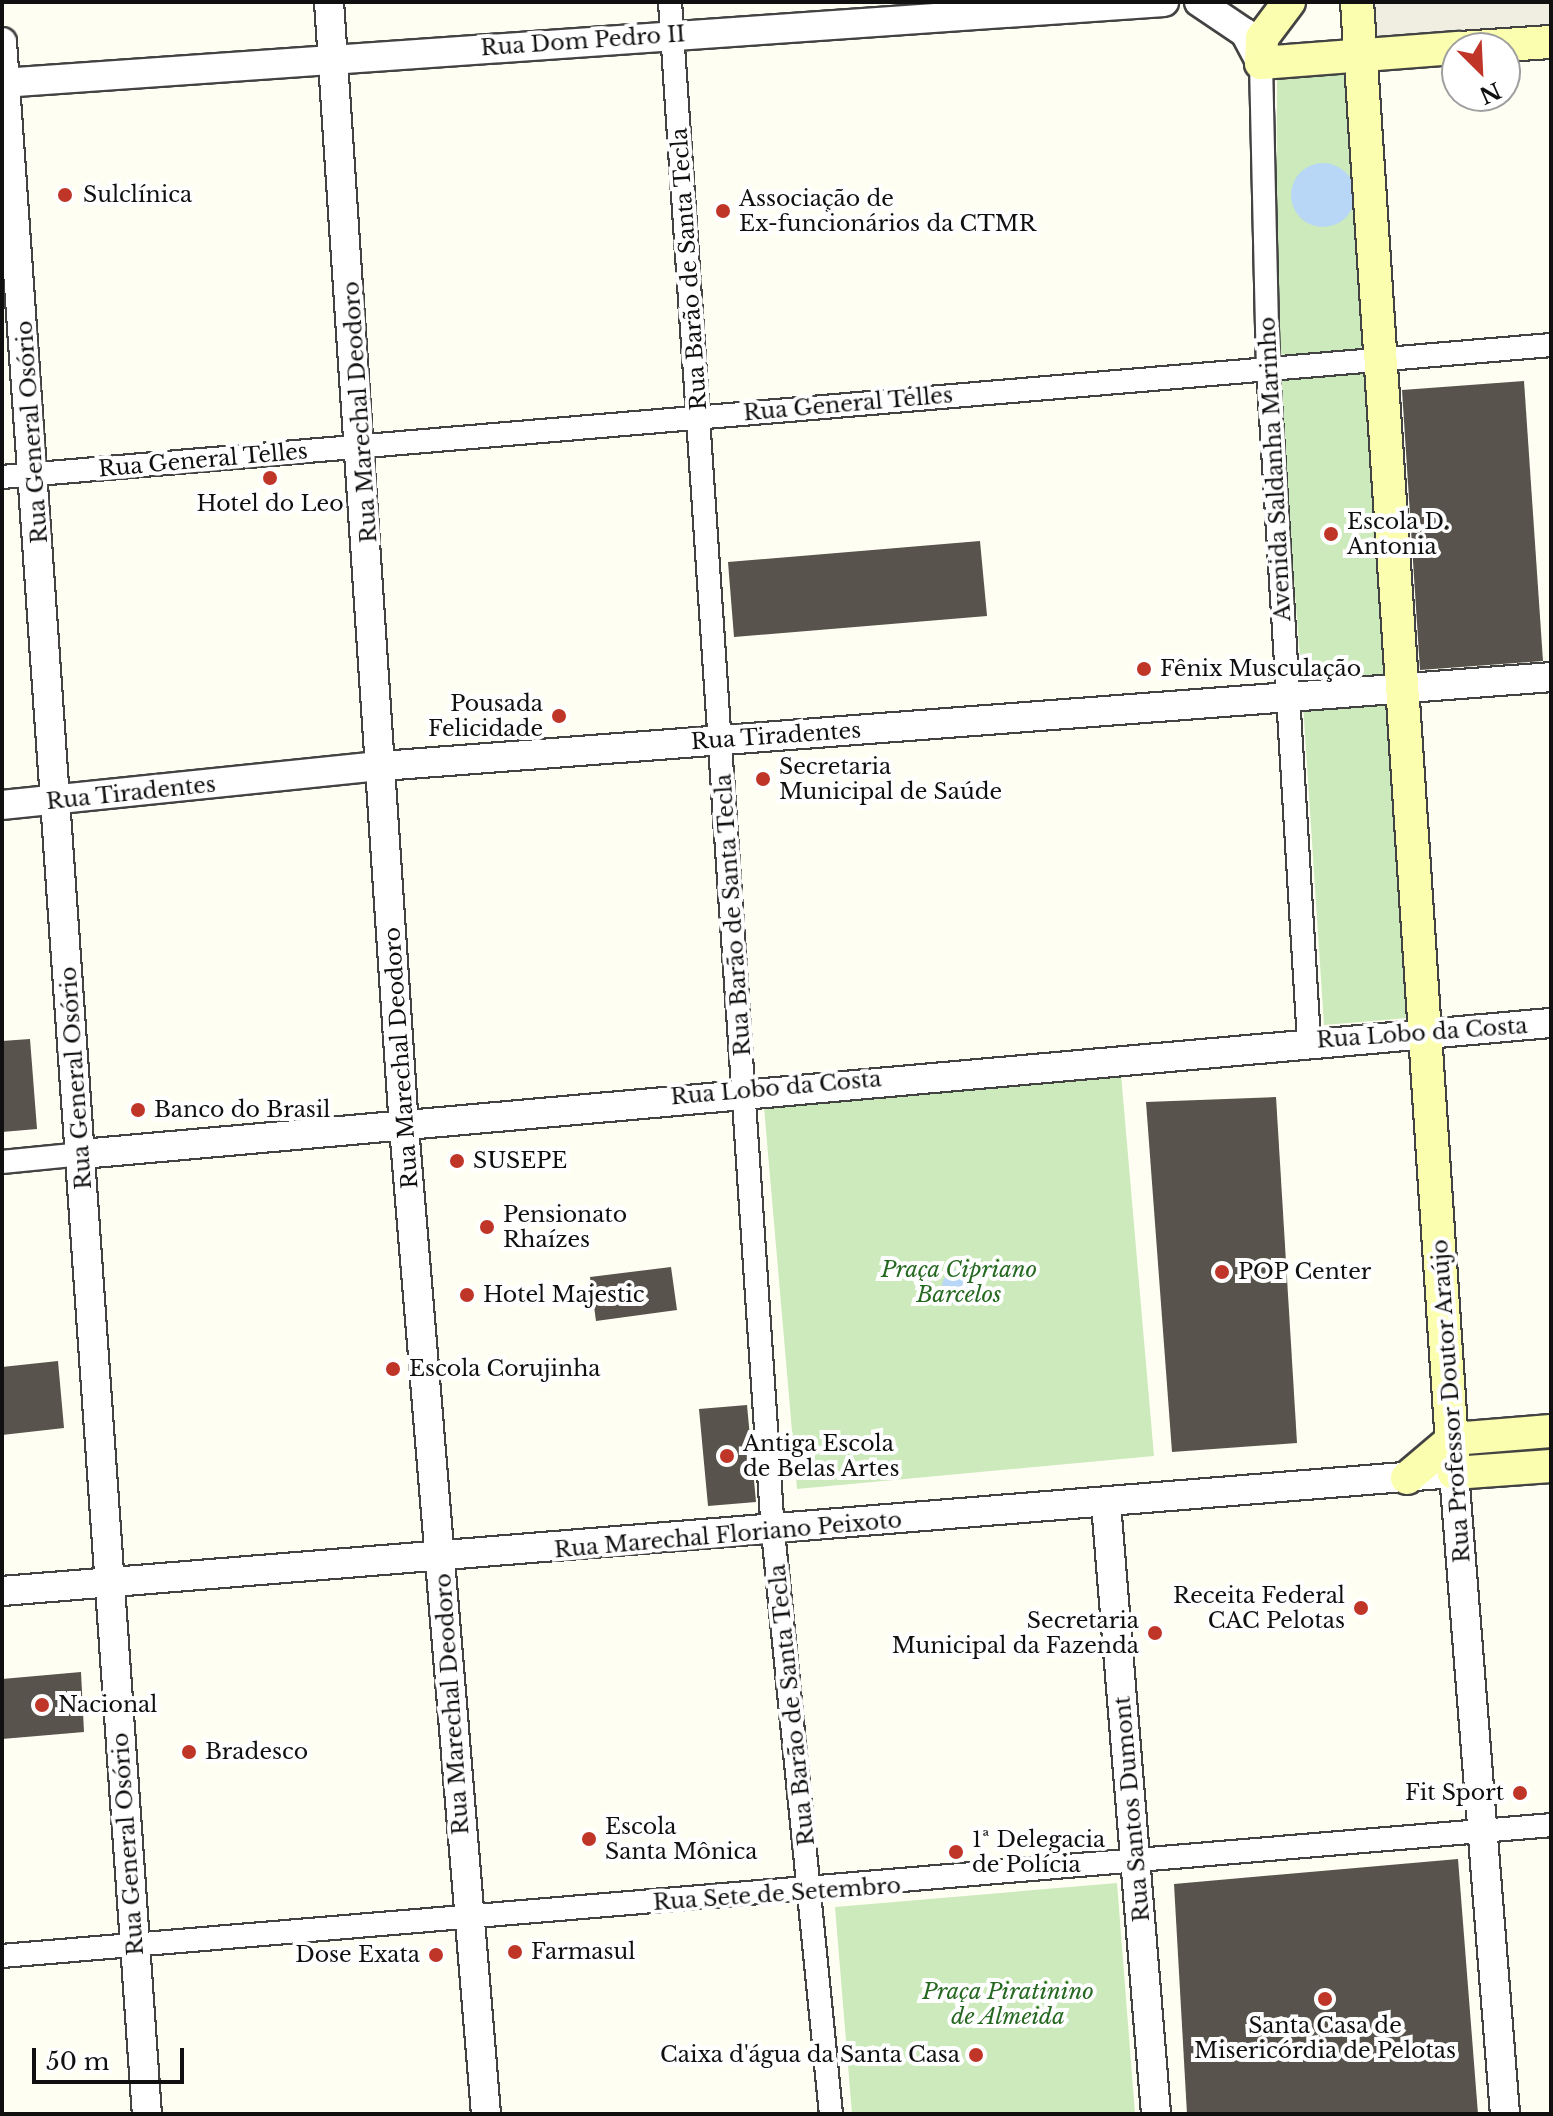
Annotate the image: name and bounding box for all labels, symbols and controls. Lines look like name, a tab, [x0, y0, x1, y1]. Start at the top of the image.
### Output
street label: Rua Dom Pedro II	[480, 21, 686, 61]
north arrow	[1441, 32, 1521, 112]
text: N	[1475, 76, 1505, 109]
street label: Rua Barão de Santa Tecla	[666, 126, 712, 412]
place label: Sulclínica	[83, 182, 192, 208]
marker: Sulclínica	[54, 184, 76, 206]
place label: Associação de Ex-funcionários da CTMR	[739, 185, 1036, 236]
marker: Associação de Ex-funcionários da CTMR	[714, 202, 732, 220]
street label: Rua Marechal Deodoro	[338, 280, 382, 544]
street label: Avenida Saldanha Marinho	[1254, 316, 1296, 622]
street label: Rua General Osório	[11, 320, 53, 544]
street label: Rua General Telles	[742, 382, 954, 426]
street label: Rua General Telles	[97, 438, 309, 482]
marker: Hotel do Leo	[261, 469, 279, 487]
place label: Hotel do Leo	[196, 491, 344, 517]
place label: Escola D. Antonia	[1347, 508, 1450, 560]
marker: Escola D. Antonia	[1322, 525, 1340, 543]
place label: Fênix Musculação	[1160, 656, 1361, 682]
marker: Fênix Musculação	[1135, 660, 1153, 678]
place label: Pousada Felicidade	[428, 690, 543, 742]
marker: Pousada Felicidade	[550, 707, 568, 725]
street label: Rua Tiradentes	[690, 717, 862, 755]
place label: Secretaria Municipal de Saúde	[779, 753, 1002, 804]
marker: Secretaria Municipal de Saúde	[754, 770, 772, 788]
street label: Rua Tiradentes	[44, 771, 218, 815]
street label: Rua Barão de Santa Tecla	[710, 772, 756, 1058]
street label: Rua Marechal Deodoro	[379, 926, 423, 1190]
street label: Rua General Osório	[55, 966, 97, 1190]
street label: Rua Lobo da Costa	[1315, 1012, 1529, 1054]
street label: Rua Lobo da Costa	[669, 1066, 883, 1110]
place label: Banco do Brasil	[154, 1097, 330, 1123]
marker: Banco do Brasil	[129, 1101, 147, 1119]
place label: SUSEPE	[473, 1148, 567, 1174]
marker: SUSEPE	[448, 1152, 466, 1170]
place label: Pensionato Rhaízes	[503, 1201, 627, 1252]
marker: Pensionato Rhaízes	[478, 1218, 496, 1236]
street label: Rua Professor Doutor Araújo	[1426, 1237, 1476, 1565]
park label: Praça Cipriano Barcelos	[881, 1256, 1037, 1308]
place label: POP Center	[1238, 1259, 1372, 1285]
marker: POP Center	[1213, 1263, 1231, 1281]
place label: Hotel Majestic	[483, 1282, 645, 1308]
marker: Hotel Majestic	[458, 1286, 476, 1304]
place label: Escola Corujinha	[409, 1356, 601, 1382]
marker: Escola Corujinha	[384, 1360, 402, 1378]
place label: Antiga Escola de Belas Artes	[743, 1430, 900, 1482]
marker: Antiga Escola de Belas Artes	[718, 1447, 736, 1465]
street label: Rua Marechal Floriano Peixoto	[553, 1507, 903, 1563]
street label: Rua Barão de Santa Tecla	[764, 1562, 820, 1848]
street label: Rua Marechal Deodoro	[430, 1572, 474, 1836]
place label: Receita Federal CAC Pelotas	[1173, 1582, 1345, 1634]
marker: Receita Federal CAC Pelotas	[1352, 1599, 1370, 1617]
place label: Secretaria Municipal da Fazenda	[892, 1607, 1139, 1658]
marker: Secretaria Municipal da Fazenda	[1146, 1624, 1164, 1642]
place label: Nacional	[58, 1692, 157, 1718]
street label: Rua Santos Dumont	[1109, 1695, 1155, 1923]
marker: Nacional	[33, 1696, 51, 1714]
street label: Rua General Osório	[107, 1732, 149, 1956]
place label: Bradesco	[205, 1739, 308, 1765]
marker: Bradesco	[180, 1743, 198, 1761]
place label: Fit Sport	[1405, 1780, 1504, 1806]
marker: Fit Sport	[1511, 1784, 1529, 1802]
place label: Escola Santa Mônica	[605, 1813, 758, 1864]
place label: 1ª Delegacia de Polícia	[972, 1826, 1105, 1878]
marker: Escola Santa Mônica	[580, 1830, 598, 1848]
marker: 1ª Delegacia de Polícia	[947, 1843, 965, 1861]
street label: Rua Sete de Setembro	[652, 1872, 902, 1916]
place label: Farmasul	[531, 1939, 635, 1965]
place label: Dose Exata	[295, 1942, 420, 1968]
marker: Farmasul	[506, 1943, 524, 1961]
marker: Dose Exata	[427, 1946, 445, 1964]
park label: Praça Piratinino de Almeida	[922, 1978, 1094, 2030]
marker: Santa Casa de Misericórdia de Pelotas	[1316, 1990, 1334, 2008]
place label: Santa Casa de Misericórdia de Pelotas	[1194, 2012, 1456, 2064]
scale bar	[36, 2032, 188, 2082]
place label: Caixa d'água da Santa Casa	[659, 2042, 960, 2068]
marker: Caixa d'água da Santa Casa	[967, 2046, 985, 2064]
text: 50 m	[46, 2047, 109, 2076]

